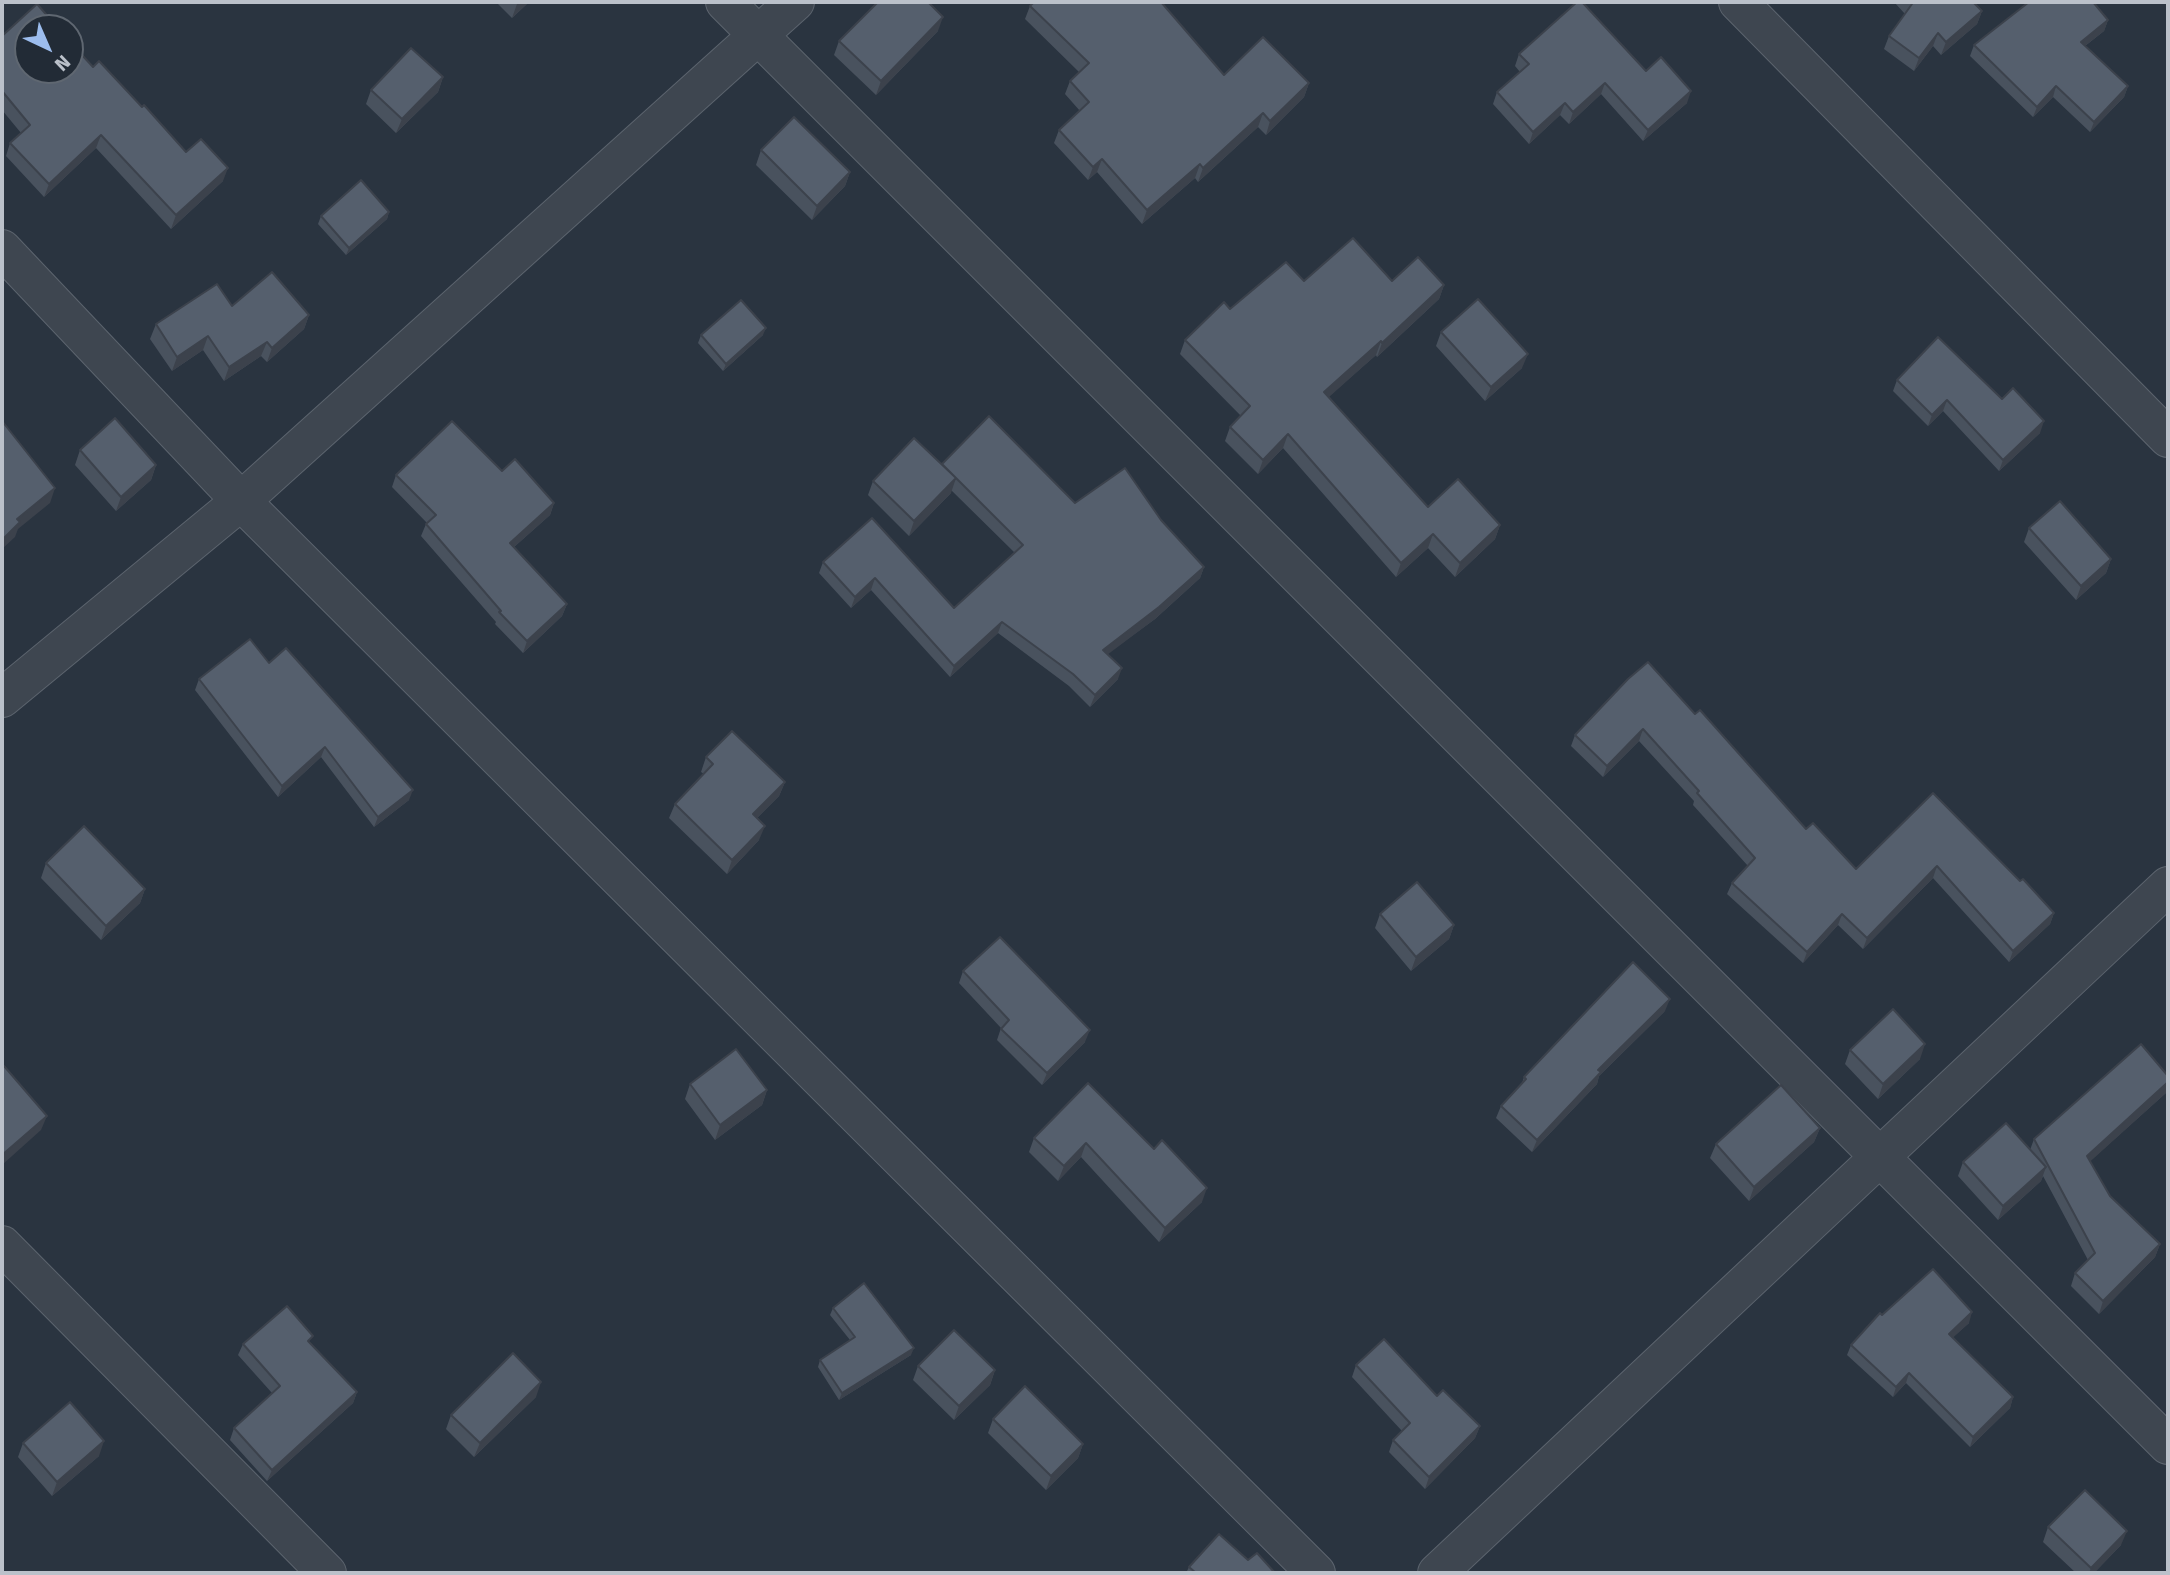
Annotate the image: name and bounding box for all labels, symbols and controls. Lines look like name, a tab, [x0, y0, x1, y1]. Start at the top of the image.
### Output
north arrow	[14, 14, 84, 84]
text: N	[50, 50, 75, 76]

